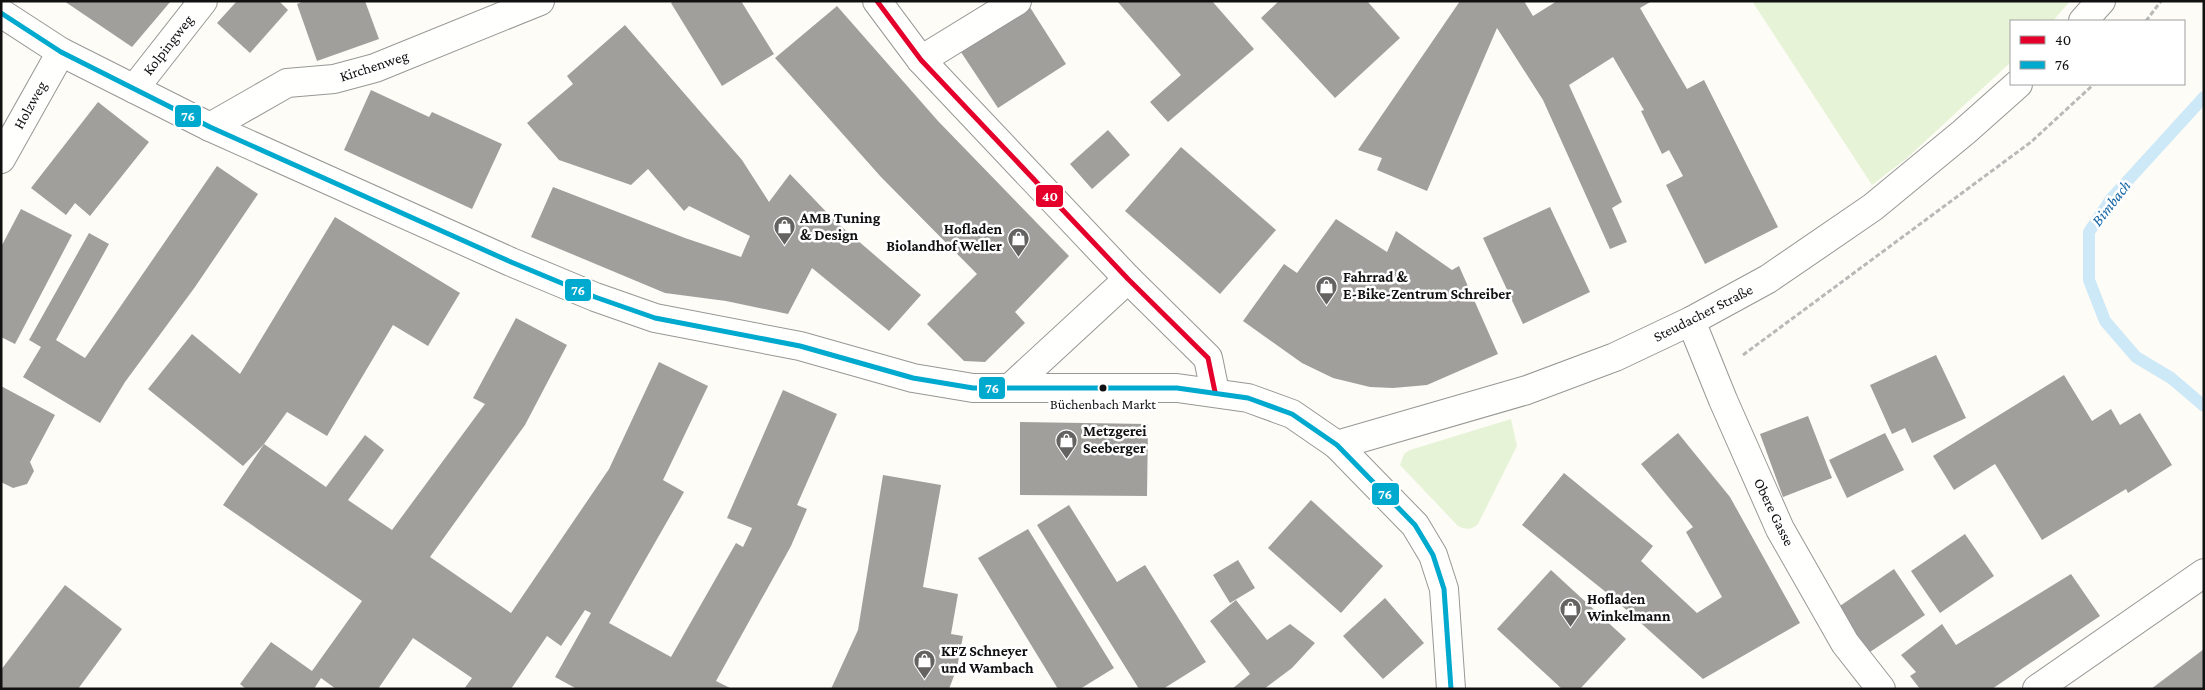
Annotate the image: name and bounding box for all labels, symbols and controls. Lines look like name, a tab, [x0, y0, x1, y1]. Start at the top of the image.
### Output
street label: Kolpingweg	[140, 12, 197, 79]
legend	[2010, 20, 2185, 85]
text: 40	[2055, 32, 2071, 48]
street label: Kirchenweg	[338, 47, 411, 86]
text: 76	[2055, 57, 2069, 73]
street label: Holzweg	[10, 78, 51, 132]
line badge: 76	[174, 104, 202, 128]
text: 76	[181, 108, 195, 124]
water label: Bimbach	[2088, 177, 2134, 229]
line badge: 40	[1035, 184, 1064, 208]
text: 40	[1042, 188, 1058, 204]
place label: AMB Tuning & Design	[799, 210, 881, 243]
shop icon: AMB Tuning & Design	[772, 215, 796, 246]
place label: Hofladen Biolandhof Weller	[886, 221, 1002, 254]
shop icon: Hofladen Biolandhof Weller	[1006, 226, 1030, 257]
place label: Fahrrad & E-Bike-Zentrum Schreiber	[1343, 269, 1511, 302]
shop icon: Fahrrad & E-Bike-Zentrum Schreiber	[1315, 274, 1339, 305]
line badge: 76	[564, 278, 592, 302]
street label: Steudacher Straße	[1651, 281, 1756, 345]
text: 76	[571, 282, 585, 298]
line badge: 76	[978, 376, 1006, 400]
text: 76	[985, 380, 999, 396]
marker: Büchenbach Markt	[1098, 383, 1108, 393]
place label: Büchenbach Markt	[1050, 396, 1156, 412]
place label: Metzgerei Seeberger	[1083, 423, 1147, 456]
shop icon: Metzgerei Seeberger	[1055, 428, 1079, 459]
street label: Obere Gasse	[1751, 475, 1797, 549]
line badge: 76	[1371, 482, 1400, 506]
text: 76	[1378, 486, 1392, 502]
place label: Hofladen Winkelmann	[1586, 591, 1671, 624]
shop icon: Hofladen Winkelmann	[1559, 596, 1583, 627]
place label: KFZ Schneyer und Wambach	[941, 643, 1034, 676]
shop icon: KFZ Schneyer und Wambach	[913, 648, 937, 679]

